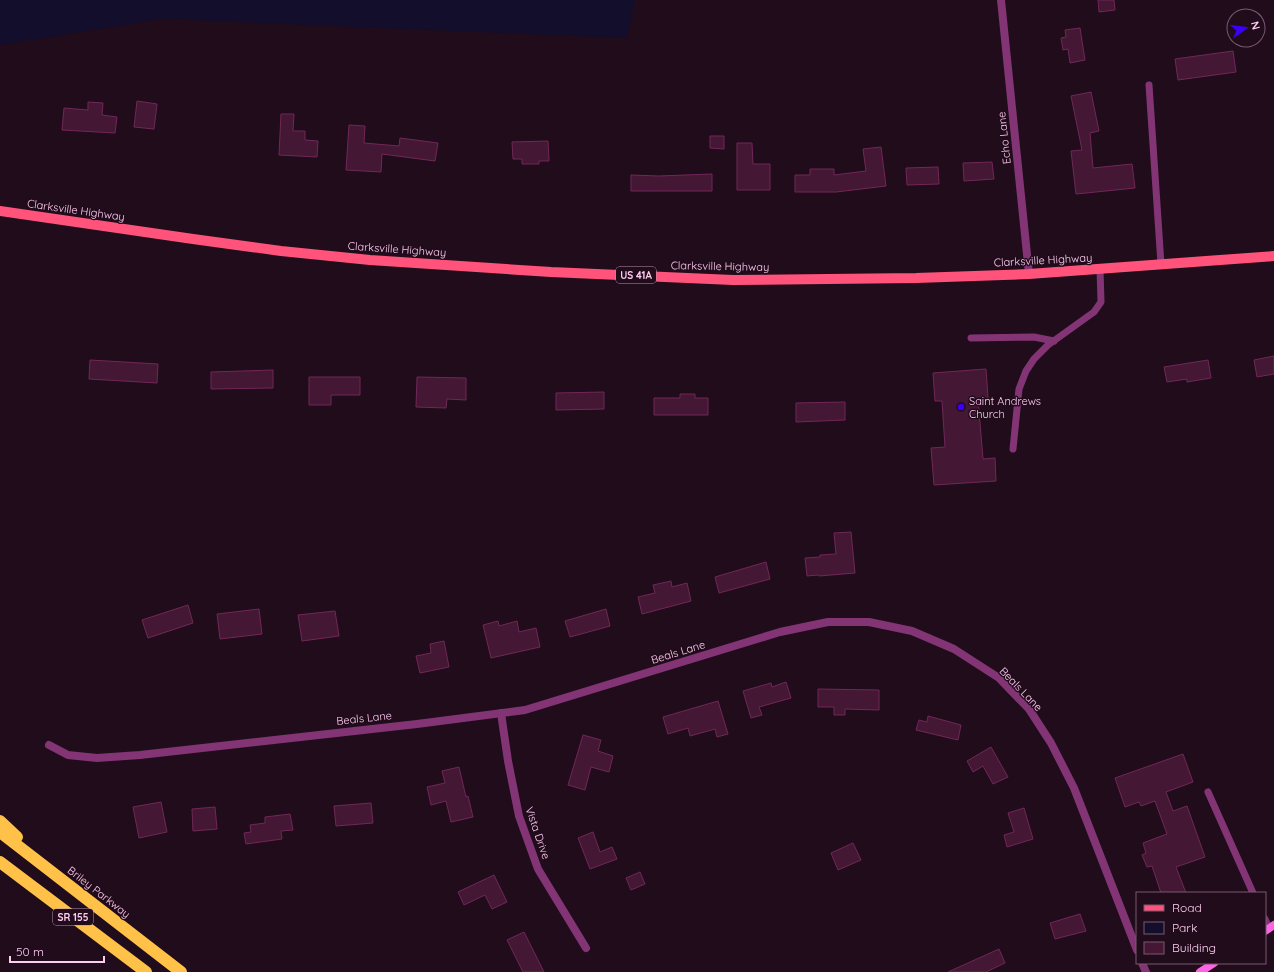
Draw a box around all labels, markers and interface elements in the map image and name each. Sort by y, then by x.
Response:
north arrow [1226,8,1266,48]
text: N [1248,20,1263,31]
street label: Echo Lane [994,111,1014,165]
street label: Clarksville Highway [26,196,126,224]
street label: Clarksville Highway [347,239,447,259]
street label: Clarksville Highway [993,250,1093,270]
street label: Clarksville Highway [671,258,769,274]
road number: US 41A [616,267,656,283]
place label: Saint Andrews Church [969,394,1041,421]
marker: Saint Andrews Church [956,402,966,412]
street label: Beals Lane [649,637,707,667]
street label: Beals Lane [997,664,1045,714]
street label: Beals Lane [335,708,393,728]
street label: Vista Drive [522,805,554,861]
street label: Briley Parkway [65,863,133,921]
legend [1136,892,1266,964]
text: Road [1172,900,1202,915]
road number: SR 155 [53,909,93,925]
text: Park [1172,920,1197,935]
scale bar [10,938,104,964]
text: Building [1172,940,1216,955]
text: 50 m [16,944,44,959]

